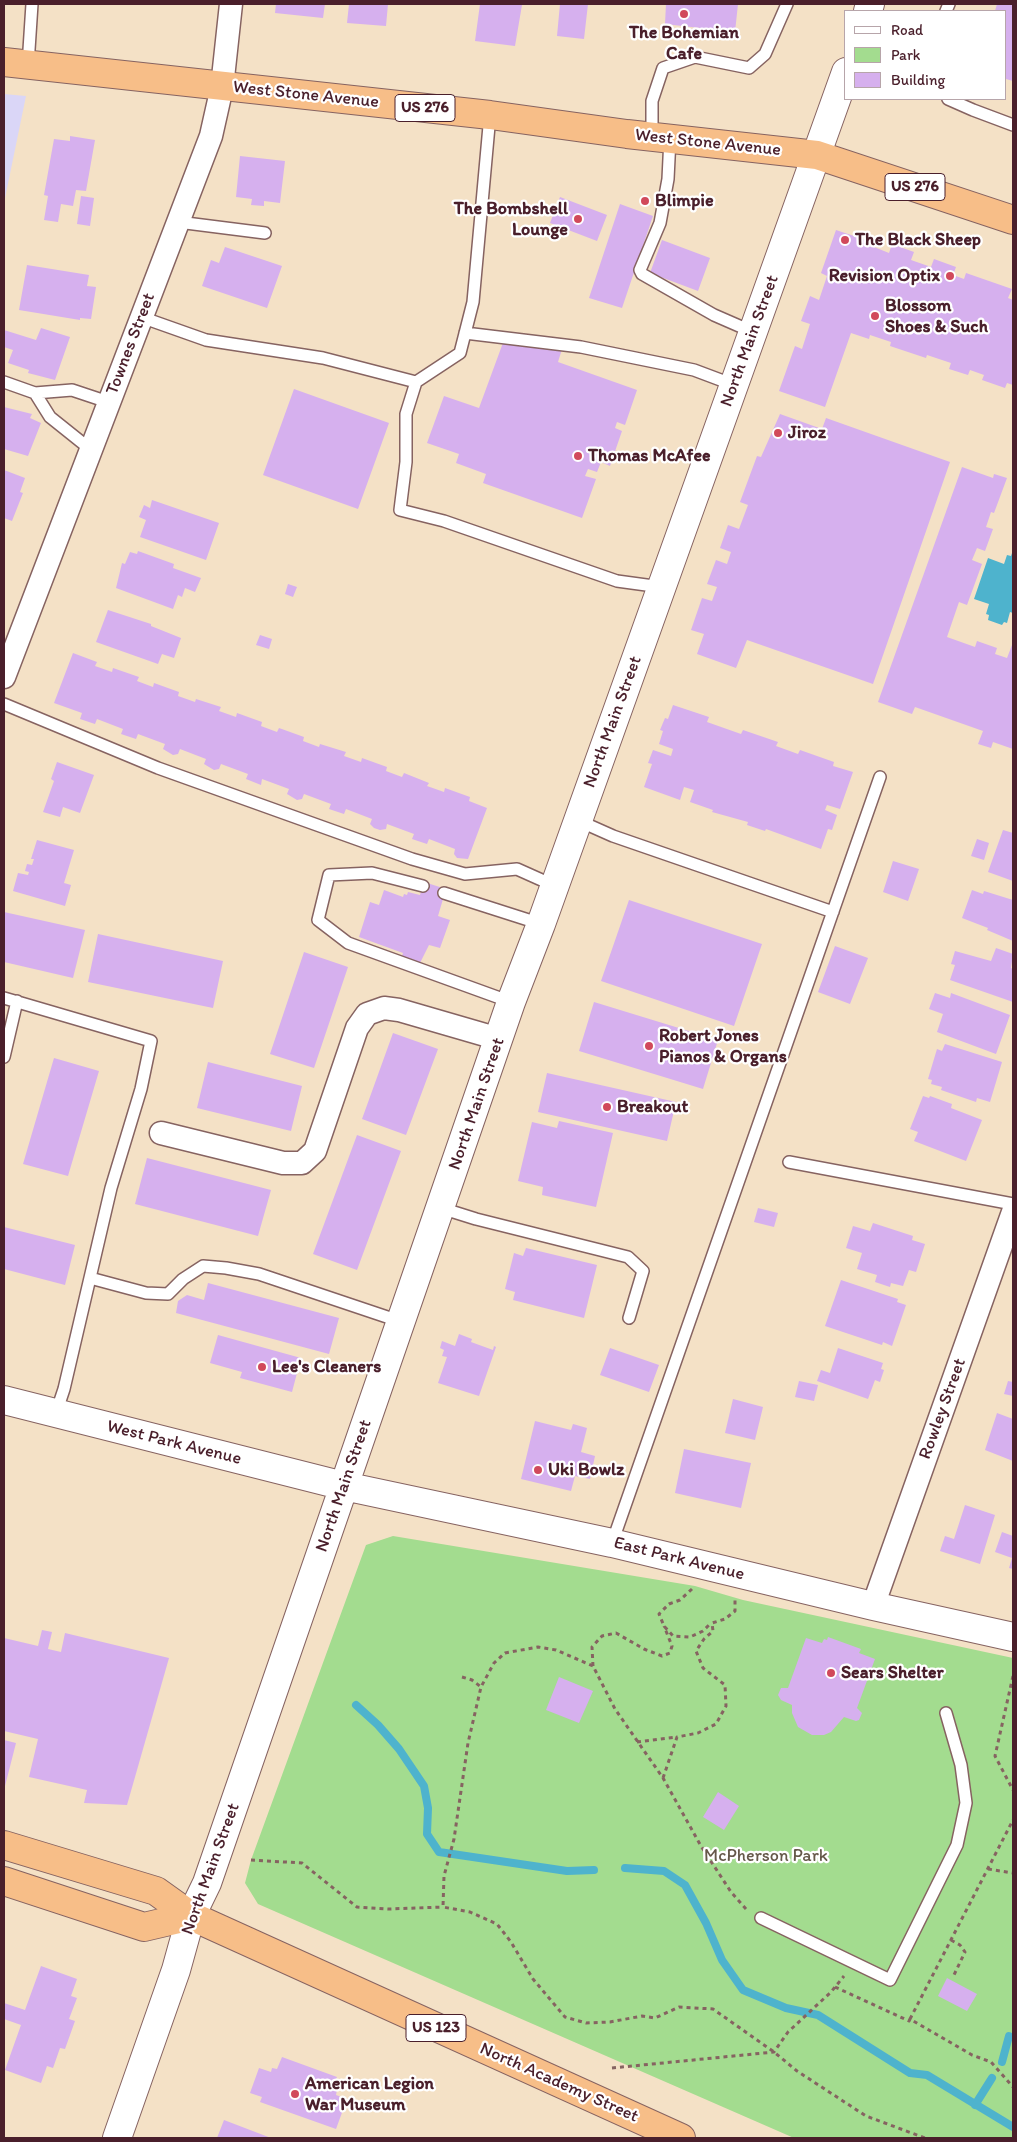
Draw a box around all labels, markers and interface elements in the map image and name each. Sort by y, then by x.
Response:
marker: The Bohemian Cafe [678,8,690,20]
legend [844,10,1007,100]
text: Road [891,21,923,39]
place label: The Bohemian Cafe [629,22,739,64]
text: Park [891,46,921,64]
text: Building [891,71,945,89]
street label: West Stone Avenue [232,77,380,113]
road number: US 276 [395,95,455,122]
street label: West Stone Avenue [634,125,782,161]
road number: US 276 [885,173,945,200]
place label: Blimpie [655,190,714,212]
marker: Blimpie [639,195,651,207]
place label: The Bombshell Lounge [454,198,568,240]
marker: The Bombshell Lounge [572,213,584,225]
place label: The Black Sheep [855,229,981,251]
marker: The Black Sheep [839,234,851,246]
place label: Revision Optix [829,265,940,287]
marker: Revision Optix [944,270,956,282]
street label: North Main Street [716,272,784,410]
street label: Townes Street [102,290,160,398]
place label: Blossom Shoes & Such [885,295,988,338]
marker: Blossom Shoes & Such [869,310,881,322]
place label: Jiroz [788,422,826,444]
marker: Jiroz [772,427,784,439]
place label: Thomas McAfee [588,445,711,467]
marker: Thomas McAfee [572,450,584,462]
street label: North Main Street [579,653,647,791]
place label: Robert Jones Pianos & Organs [659,1025,787,1068]
street label: North Main Street [444,1035,510,1173]
marker: Robert Jones Pianos & Organs [643,1040,655,1052]
place label: Breakout [617,1096,688,1118]
marker: Breakout [601,1101,613,1113]
street label: Rowley Street [915,1355,971,1463]
place label: Lee's Cleaners [272,1356,381,1378]
marker: Lee's Cleaners [256,1361,268,1373]
street label: West Park Avenue [104,1416,244,1470]
street label: North Main Street [311,1417,377,1555]
place label: Uki Bowlz [548,1459,624,1481]
marker: Uki Bowlz [532,1464,544,1476]
street label: East Park Avenue [611,1532,747,1586]
place label: Sears Shelter [841,1662,944,1684]
marker: Sears Shelter [825,1667,837,1679]
street label: North Main Street [177,1800,245,1938]
park label: McPherson Park [704,1845,828,1867]
road number: US 123 [406,2015,466,2042]
street label: North Academy Street [476,2038,642,2128]
place label: American Legion War Museum [305,2073,434,2116]
marker: American Legion War Museum [289,2088,301,2100]

